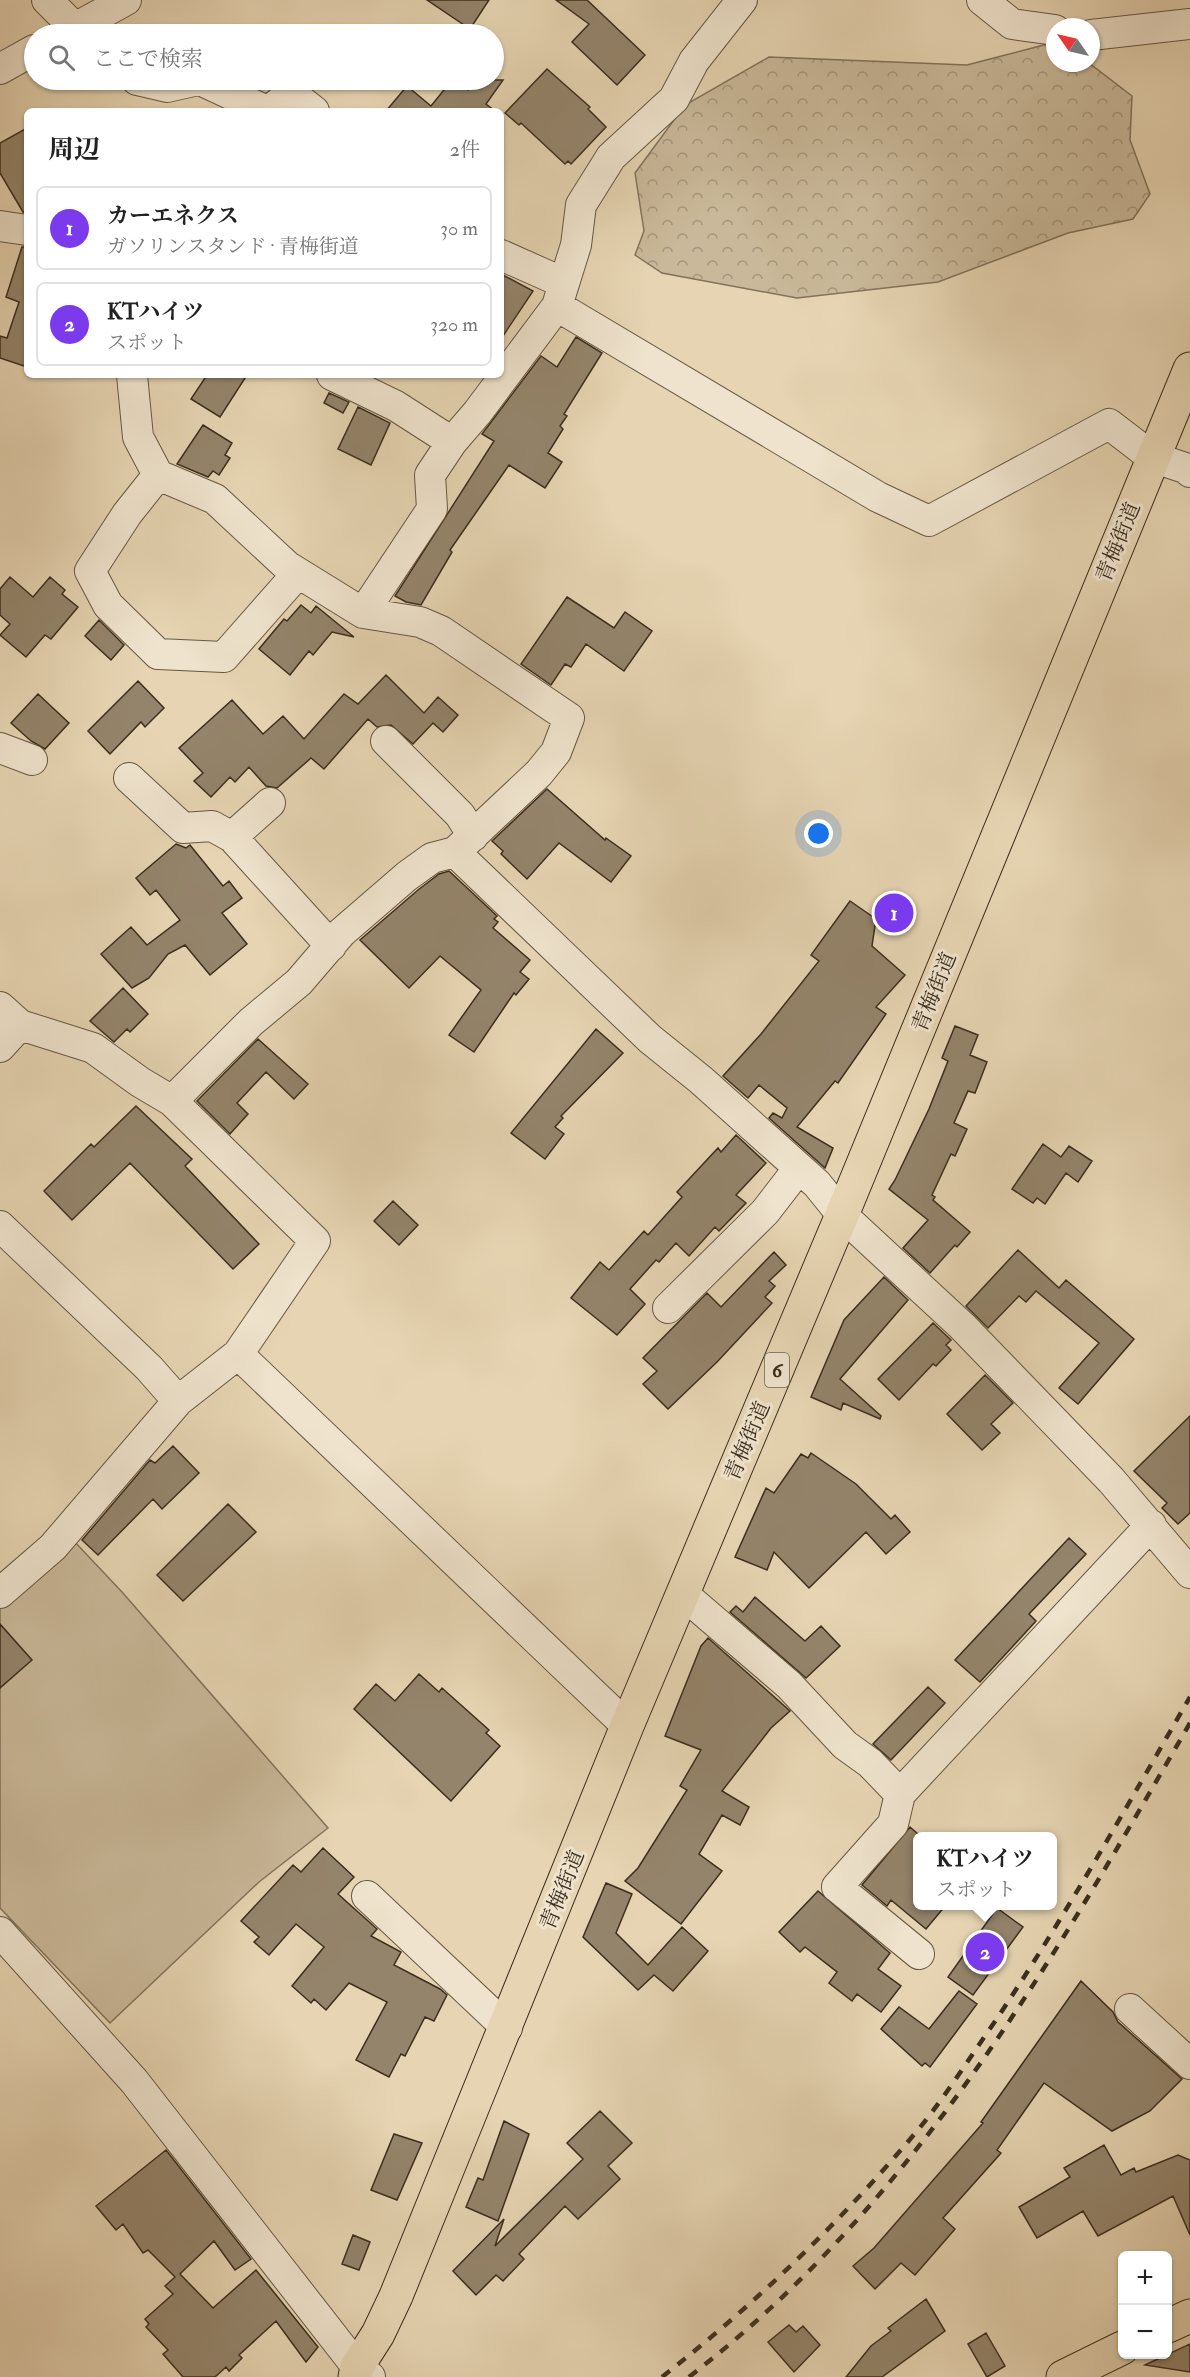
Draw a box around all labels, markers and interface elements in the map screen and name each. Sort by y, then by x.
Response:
north arrow [1046,18,1100,72]
search box [24,24,504,90]
icon: search [45,41,78,74]
text: ここで検索 [93,45,203,73]
text: 周辺 [48,134,100,166]
text: 2件 [450,137,480,162]
text: カーエネクス [107,202,239,230]
text: 1 [66,216,73,241]
text: 30 m [440,216,478,241]
text: ガソリンスタンド · 青梅街道 [107,234,359,259]
text: KTハイツ [107,298,204,326]
text: 2 [64,312,75,337]
text: 320 m [430,312,478,337]
text: スポット [107,330,187,355]
street label: 青梅街道 [1090,498,1147,586]
your location [804,819,833,848]
pin: 1 [874,890,914,936]
street label: 青梅街道 [906,948,963,1036]
road number: 6 [765,1353,789,1387]
street label: 青梅街道 [719,1397,776,1485]
popup [913,1832,1057,1910]
text: KTハイツ [936,1845,1034,1873]
street label: 青梅街道 [534,1846,591,1934]
text: スポット [936,1877,1016,1902]
pin: 2 [966,1930,1004,1974]
map controls [1118,2251,1172,2359]
button: + [1118,2251,1172,2305]
button: − [1118,2305,1172,2359]

